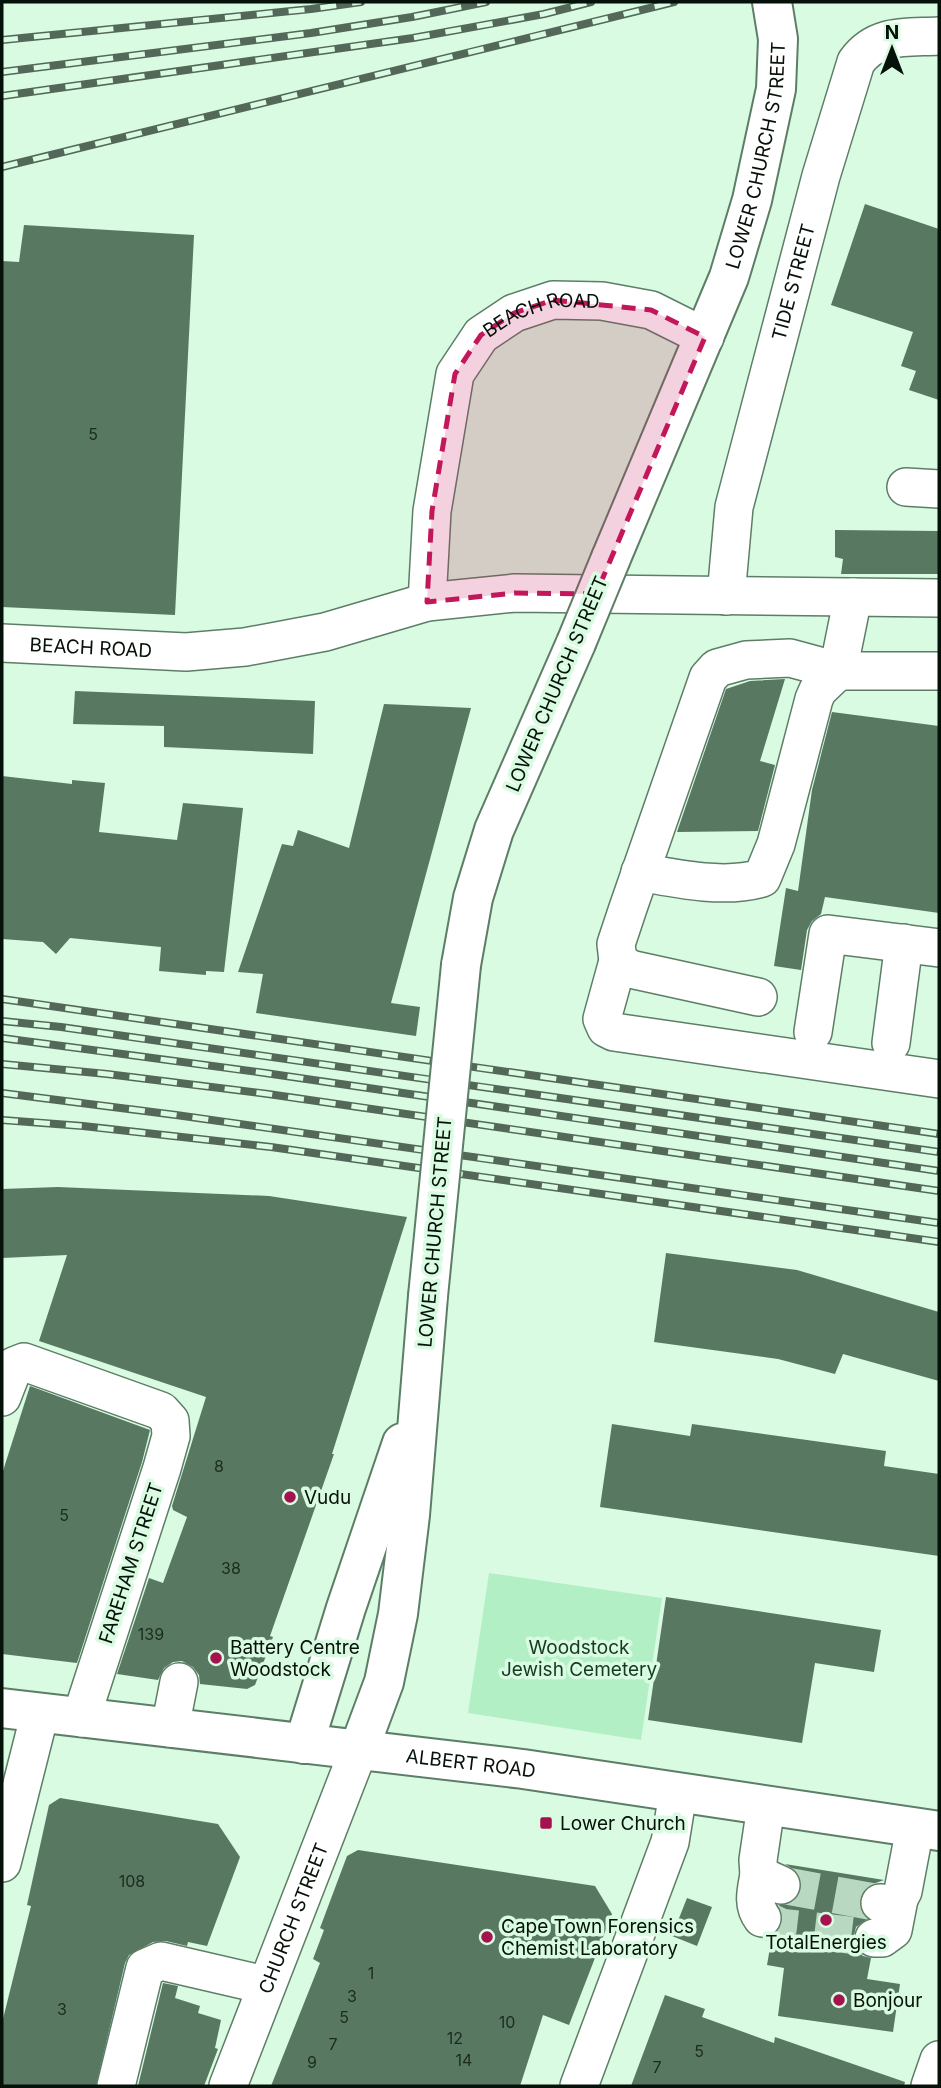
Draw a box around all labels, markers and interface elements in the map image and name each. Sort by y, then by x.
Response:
north arrow [857,14,927,84]
text: N [885,21,899,44]
street label: LOWER CHURCH STREET [721,41,789,271]
street label: TIDE STREET [767,221,819,343]
street label: BEACH ROAD [479,287,600,342]
house number: 5 [88,424,98,444]
street label: LOWER CHURCH STREET [501,573,613,795]
street label: BEACH ROAD [29,633,153,662]
street label: LOWER CHURCH STREET [413,1115,457,1349]
house number: 8 [214,1456,224,1476]
street label: FAREHAM STREET [94,1480,168,1646]
place label: Vudu [304,1486,351,1509]
marker: Vudu [282,1489,298,1505]
house number: 5 [59,1505,69,1525]
house number: 38 [221,1558,241,1578]
house number: 139 [138,1624,164,1644]
place label: Battery Centre Woodstock [230,1636,360,1681]
park label: Woodstock Jewish Cemetery [501,1636,657,1681]
marker: Battery Centre Woodstock [208,1650,224,1666]
street label: ALBERT ROAD [405,1744,537,1782]
place label: Lower Church [560,1812,686,1835]
marker: Lower Church [538,1815,554,1831]
street label: CHURCH STREET [254,1840,333,1997]
house number: 108 [119,1871,145,1891]
marker: TotalEnergies [818,1912,834,1928]
place label: Cape Town Forensics Chemist Laboratory [501,1915,694,1960]
marker: Cape Town Forensics Chemist Laboratory [479,1929,495,1945]
place label: TotalEnergies [765,1931,887,1954]
house number: 1 [368,1963,374,1983]
house number: 3 [347,1986,357,2006]
place label: Bonjour [853,1989,922,2012]
marker: Bonjour [831,1992,847,2008]
house number: 3 [57,1999,67,2019]
house number: 5 [339,2007,349,2027]
house number: 10 [499,2012,515,2032]
house number: 12 [447,2028,463,2048]
house number: 7 [328,2034,338,2054]
house number: 5 [694,2041,704,2061]
house number: 14 [456,2050,472,2070]
house number: 9 [307,2052,317,2072]
house number: 7 [652,2057,662,2077]

